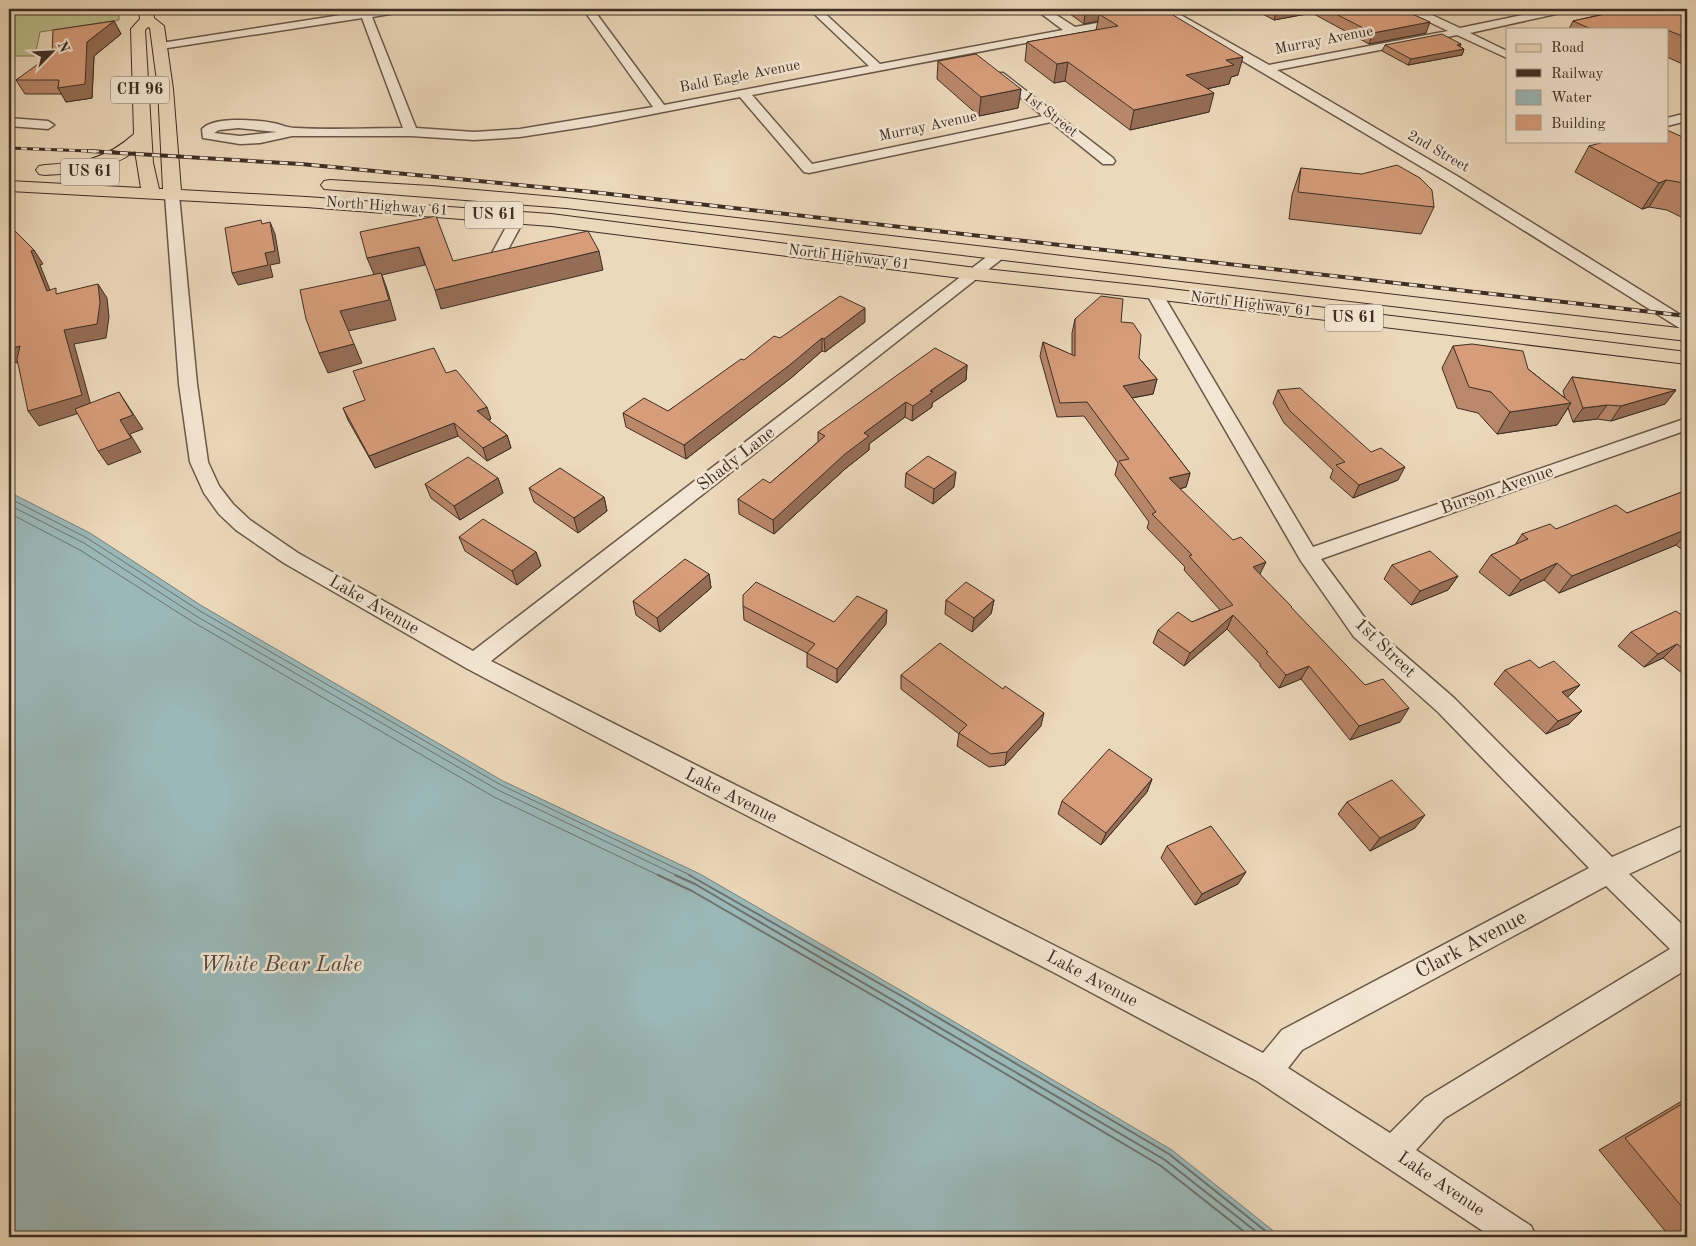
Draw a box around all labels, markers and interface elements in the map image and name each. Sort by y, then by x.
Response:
street label: Murray Avenue [1274,24,1375,58]
north arrow [28,28,78,78]
legend [1506,28,1668,142]
text: N [54,39,72,55]
text: Road [1551,41,1585,56]
street label: Bald Eagle Avenue [678,58,802,96]
text: Railway [1551,67,1604,82]
road number: CH 96 [111,76,169,104]
street label: 1st Street [1020,89,1080,141]
text: Water [1551,91,1592,106]
street label: Murray Avenue [878,109,978,145]
text: Building [1551,117,1606,132]
street label: 2nd Street [1405,128,1471,176]
road number: US 61 [61,158,119,186]
street label: North Highway 61 [325,195,449,219]
road number: US 61 [465,202,523,228]
street label: North Highway 61 [787,243,911,273]
street label: North Highway 61 [1189,290,1313,320]
road number: US 61 [1325,304,1383,332]
street label: Shady Lane [694,423,778,495]
street label: Burson Avenue [1438,462,1556,518]
street label: Lake Avenue [326,572,422,638]
street label: 1st Street [1351,615,1419,681]
street label: Lake Avenue [682,765,780,827]
street label: Clark Avenue [1412,907,1530,983]
street label: Lake Avenue [1043,947,1141,1011]
water label: White Bear Lake [200,954,362,976]
street label: Lake Avenue [1394,1148,1488,1220]

